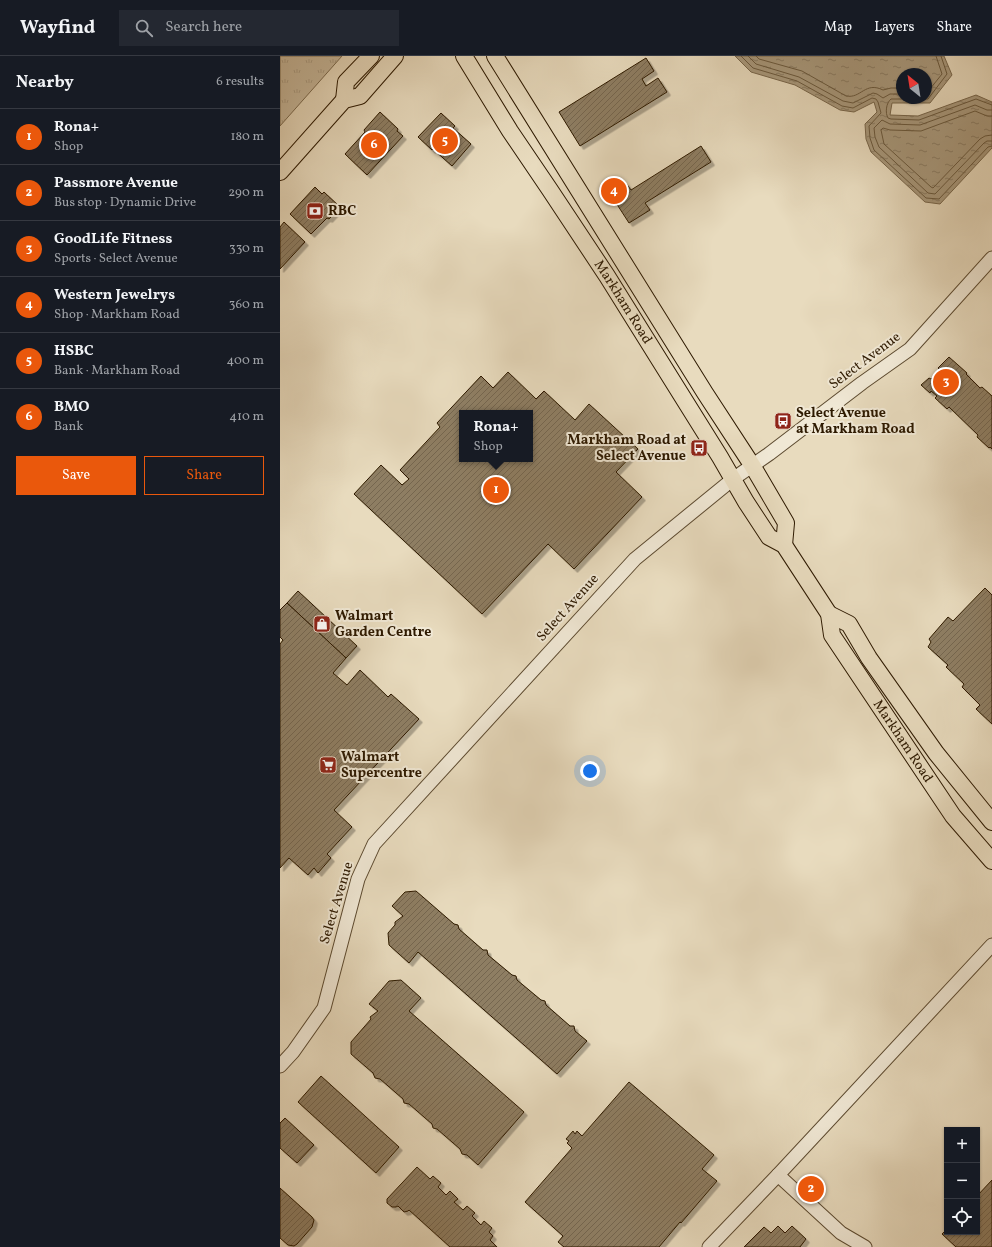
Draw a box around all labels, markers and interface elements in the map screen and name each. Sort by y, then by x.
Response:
search box [119,10,399,46]
text: Wayfind [20,15,95,41]
icon: search [133,17,155,39]
text: Search here [165,17,242,38]
text: Map [824,18,852,37]
text: Layers [874,18,914,37]
text: Share [936,18,972,37]
north arrow [896,68,932,104]
text: Nearby [16,71,74,94]
text: 6 results [216,73,264,91]
text: Rona+ [54,117,99,138]
pin: 5 [432,126,458,156]
text: 1 [26,128,32,146]
text: 180 m [230,128,264,146]
pin: 6 [361,130,387,160]
text: Shop [54,138,83,156]
text: Passmore Avenue [54,173,178,194]
pin: 4 [601,176,627,206]
text: 2 [26,184,32,202]
text: 290 m [228,184,264,202]
text: Bus stop · Dynamic Drive [54,194,196,212]
bank icon: RBC [305,201,325,221]
place label: RBC [328,202,356,221]
text: GoodLife Fitness [54,229,172,250]
text: 3 [26,240,32,258]
text: 330 m [229,240,264,258]
text: Sports · Select Avenue [54,250,178,268]
street label: Markham Road [590,256,657,348]
text: Western Jewelrys [54,285,175,306]
text: 4 [25,296,33,314]
text: 360 m [229,296,264,314]
text: Shop · Markham Road [54,306,180,324]
street label: Select Avenue [825,328,905,394]
text: HSBC [54,341,94,362]
text: 5 [26,352,32,370]
text: 400 m [227,352,264,370]
text: Bank · Markham Road [54,362,180,380]
pin: 3 [933,367,959,397]
text: BMO [54,397,90,418]
place label: Select Avenue at Markham Road [796,404,915,439]
text: 6 [25,408,33,426]
text: 410 m [229,408,264,426]
popup [459,410,533,462]
bus stop icon: Select Avenue at Markham Road [773,411,793,431]
text: Rona+ [473,417,519,438]
text: Bank [54,418,83,436]
place label: Markham Road at Select Avenue [567,431,686,466]
text: Shop [473,438,503,456]
bus stop icon: Markham Road at Select Avenue [689,438,709,458]
button: Save [16,456,136,495]
button: Share [144,456,264,495]
pin: 1 [483,475,509,505]
street label: Select Avenue [533,570,604,646]
place label: Walmart Garden Centre [335,607,431,642]
shop icon: Walmart Garden Centre [312,614,332,634]
street label: Markham Road [868,696,938,786]
place label: Walmart Supercentre [341,748,422,783]
supermarket icon: Walmart Supercentre [318,755,338,775]
your location [580,761,600,781]
street label: Select Avenue [315,859,359,946]
map controls [944,1127,980,1235]
button: + [944,1127,980,1163]
button: − [944,1163,980,1199]
pin: 2 [798,1174,824,1204]
button: locate [944,1199,980,1235]

